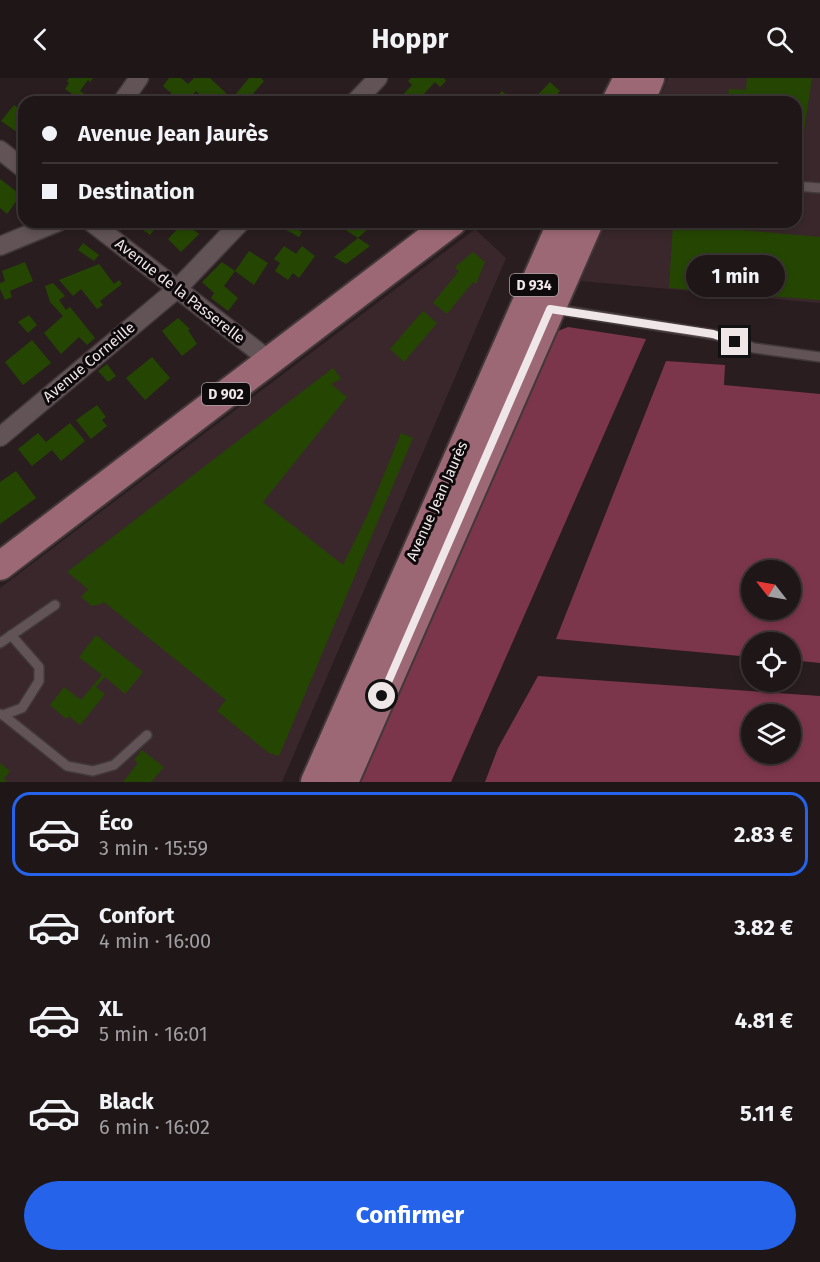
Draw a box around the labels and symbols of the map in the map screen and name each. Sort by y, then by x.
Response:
street label: Avenue de la Passerelle [112,235,248,347]
callout: 1 min [686,255,784,297]
road number: D 934 [510,274,558,296]
street label: Avenue Corneille [39,318,139,406]
route end [721,328,748,355]
road number: D 902 [202,383,250,405]
street label: Avenue Jean Jaurès [402,438,472,564]
north arrow [741,560,801,620]
route start [368,682,395,709]

